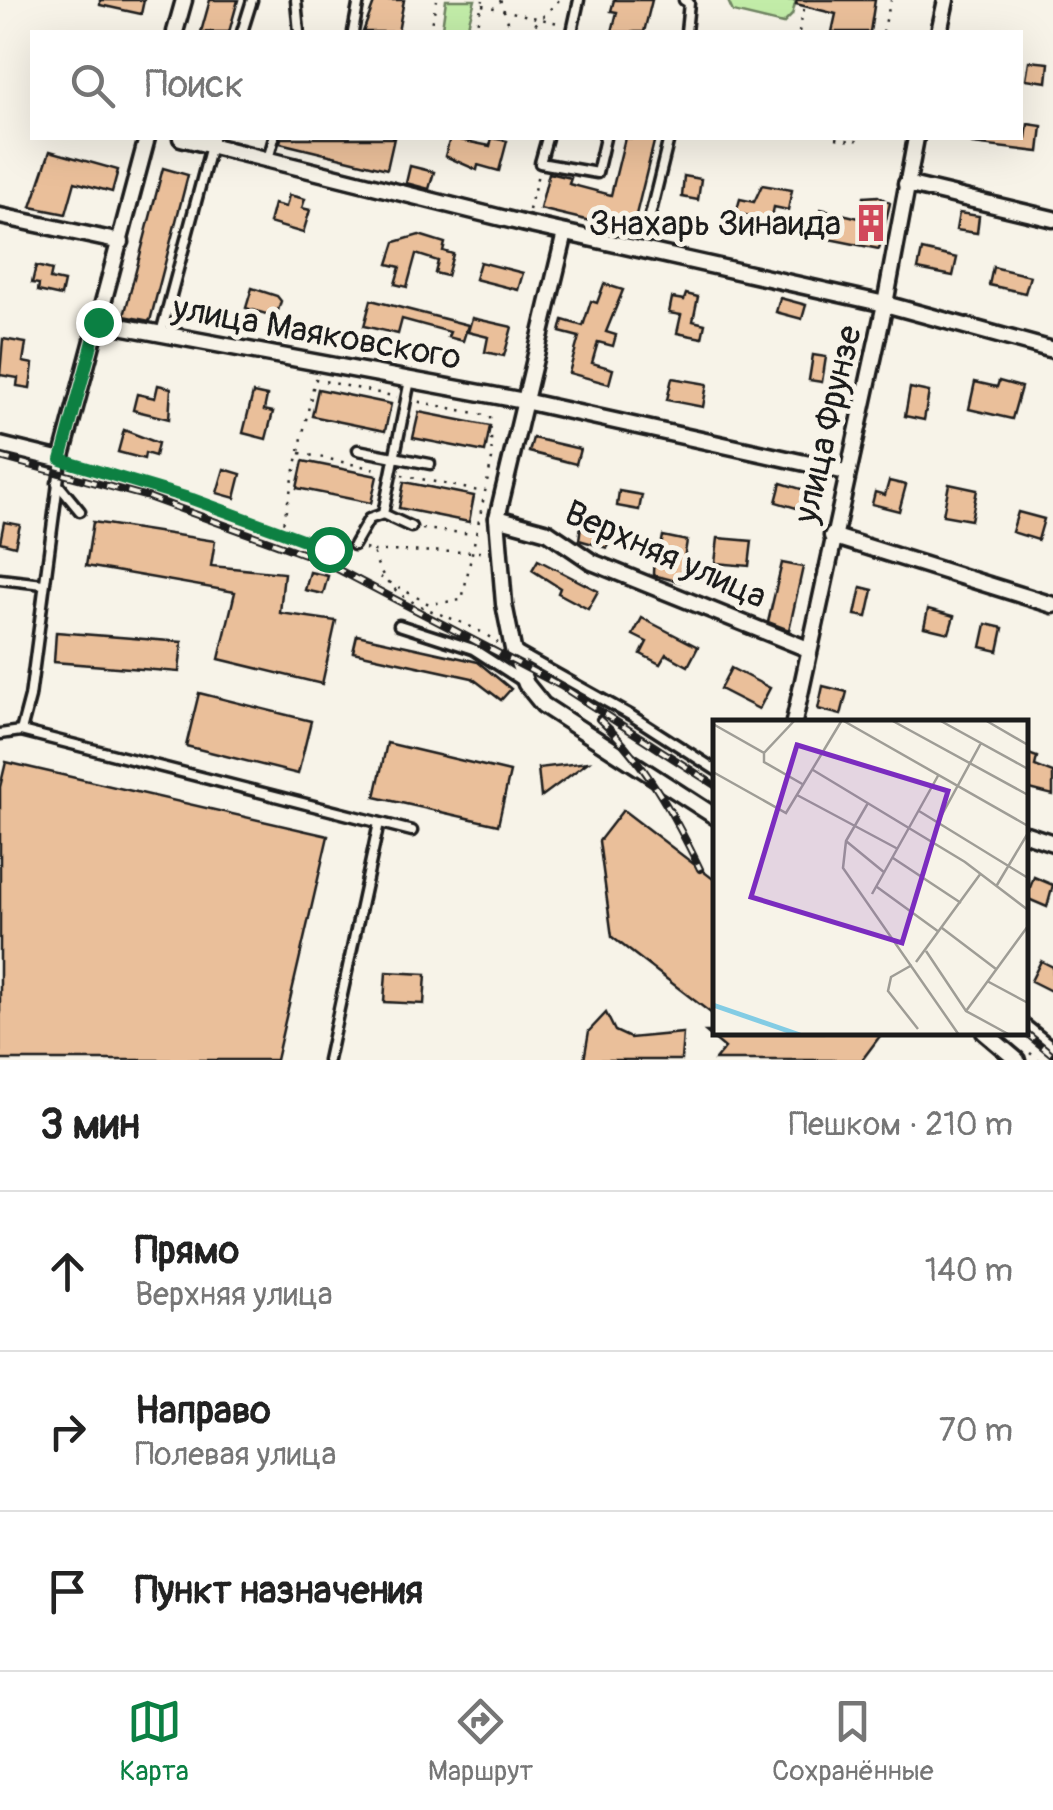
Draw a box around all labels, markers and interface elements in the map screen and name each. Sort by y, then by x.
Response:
search box [30,30,1023,140]
icon: search [65,58,120,113]
text: Поиск [145,61,244,109]
place label: Знахарь Зинаида [589,202,841,246]
building icon: Знахарь Зинаида [850,202,892,244]
street label: улица Маяковского [168,286,464,380]
route end [76,300,122,346]
street label: улица Фрунзе [784,321,872,528]
street label: Верхняя улица [558,491,773,619]
route start [307,527,353,573]
inset map [713,720,1028,1035]
text: 3 мин [40,1099,140,1151]
text: Пешком · 210 m [789,1105,1013,1145]
text: Прямо [135,1227,239,1275]
icon: ahead [40,1244,95,1299]
text: 140 m [925,1251,1013,1291]
text: Верхняя улица [135,1275,333,1315]
text: Направо [135,1387,271,1435]
icon: right [40,1404,95,1459]
text: 70 m [939,1411,1013,1451]
text: Полевая улица [135,1435,336,1475]
icon: arrive [40,1564,95,1619]
text: Пункт назначения [135,1567,423,1615]
tab: Карта [119,1694,189,1789]
tab: Маршрут [428,1694,533,1789]
tab: Сохранённые [772,1694,934,1789]

